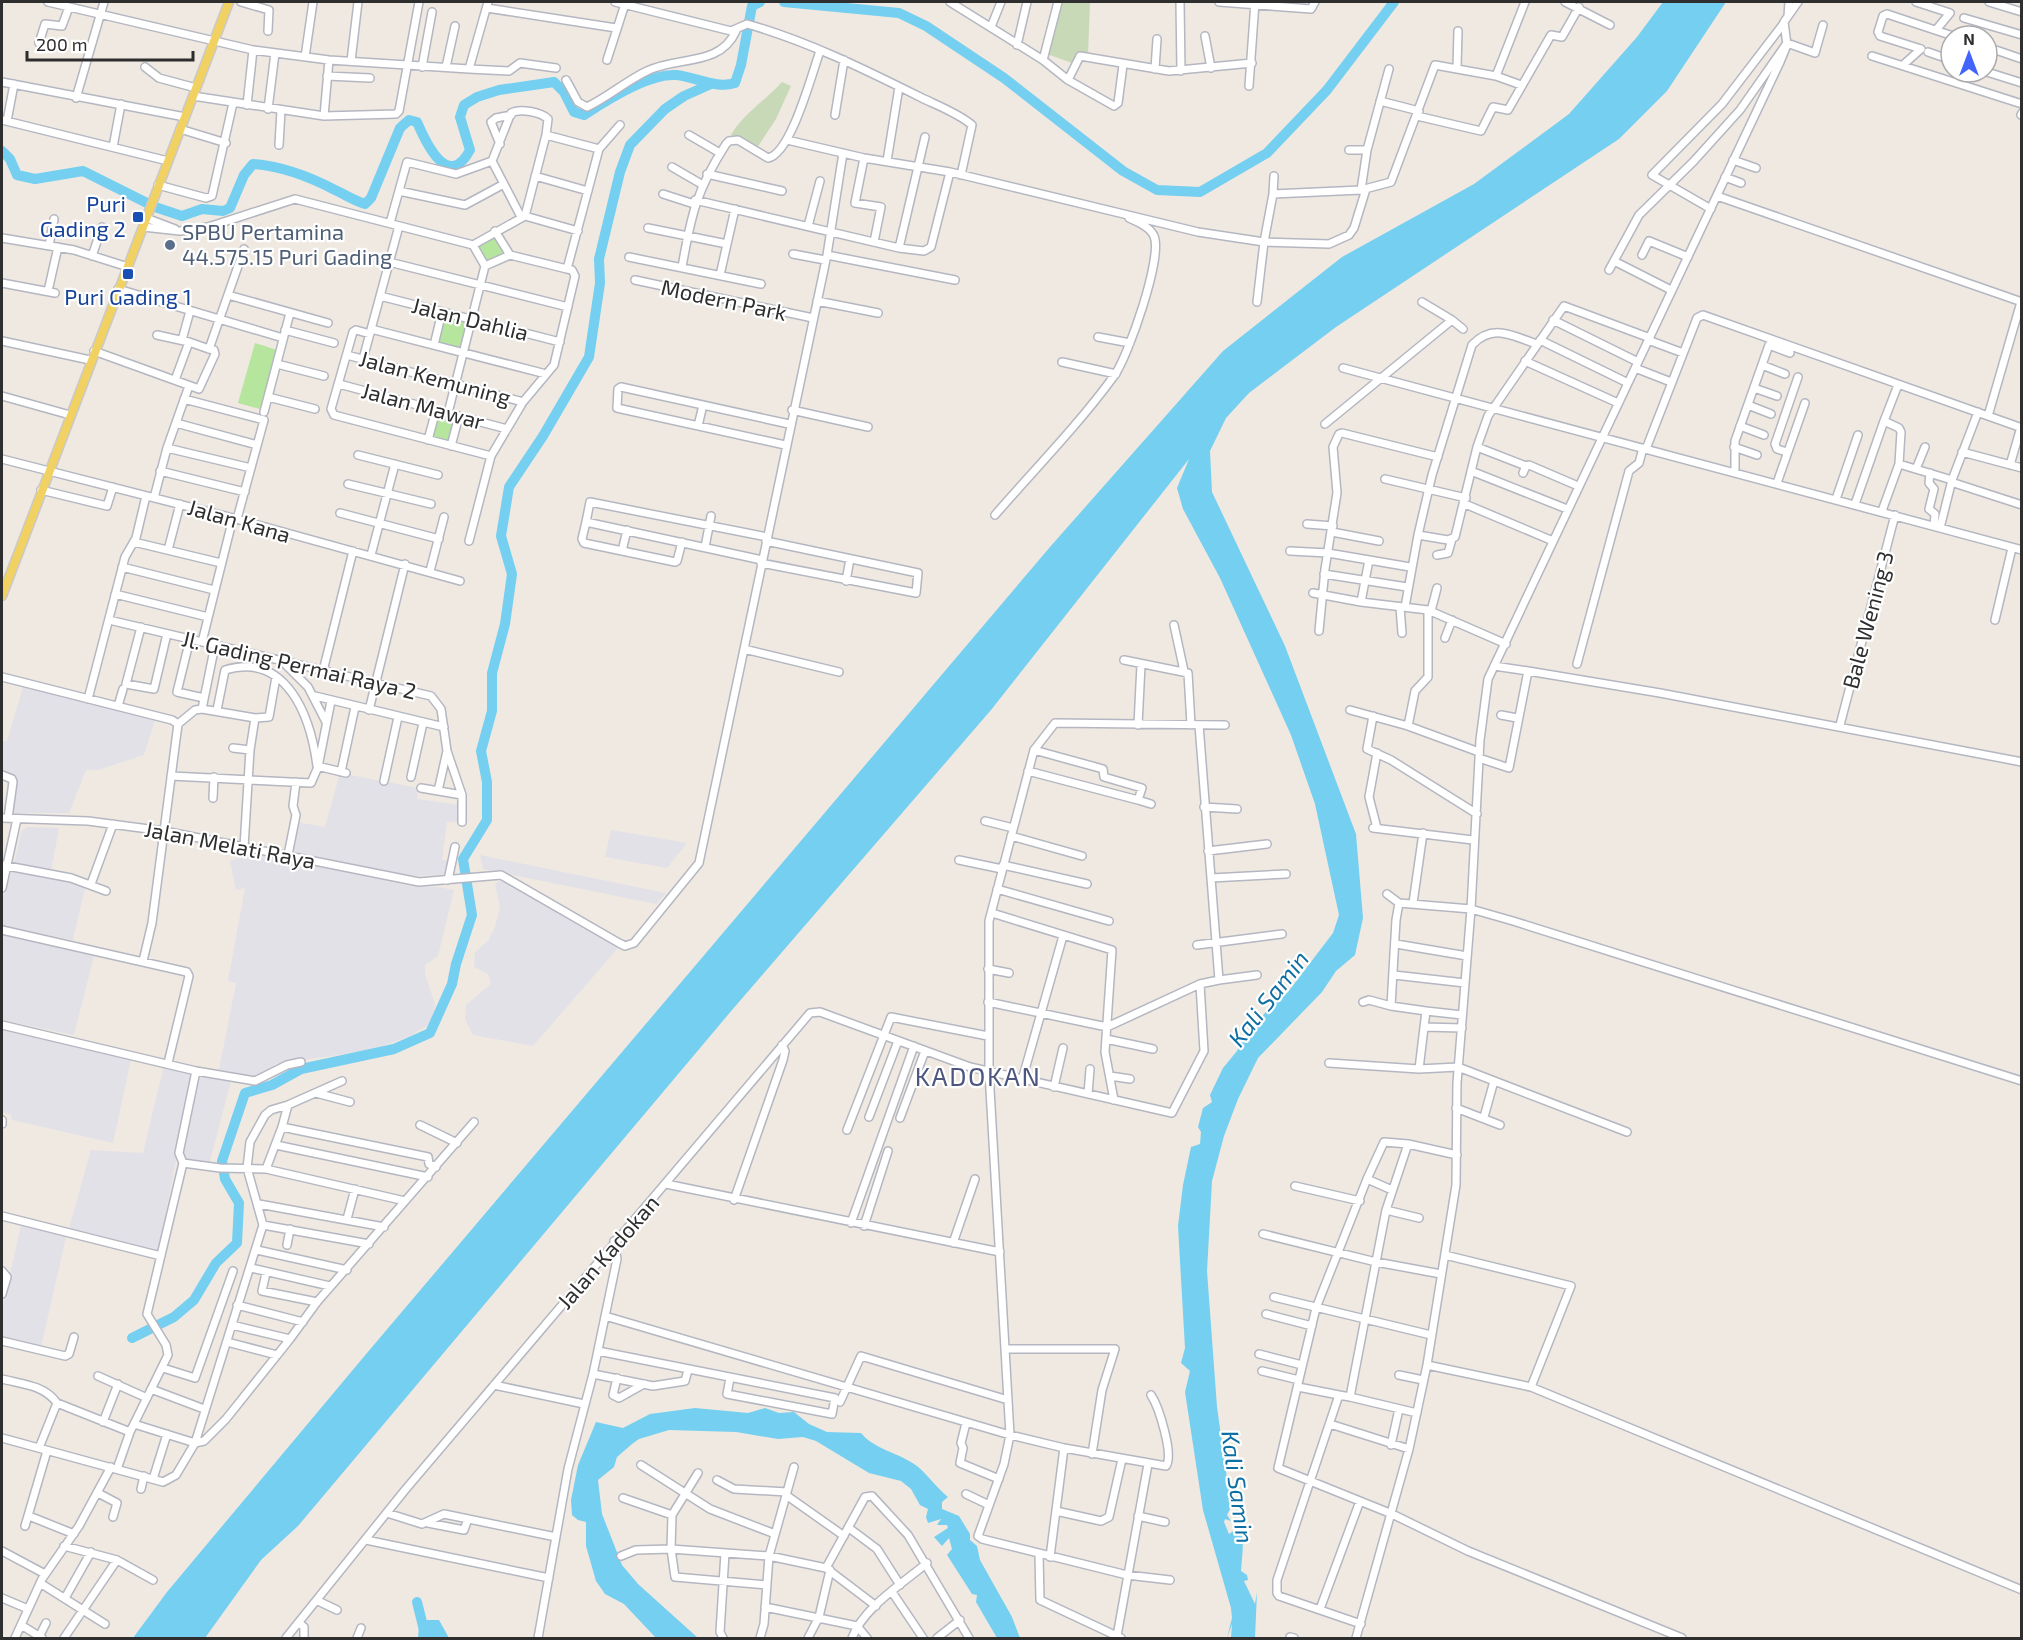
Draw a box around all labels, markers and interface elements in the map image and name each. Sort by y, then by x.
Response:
scale bar [27,24,194,62]
north arrow [1939,24,1999,84]
text: N [1963,29,1975,48]
text: 200 m [36,33,88,55]
place label: Puri Gading 2 [40,190,126,241]
marker: Puri Gading 2 [131,210,145,224]
place label: SPBU Pertamina 44.575.15 Puri Gading [182,218,392,269]
marker: SPBU Pertamina 44.575.15 Puri Gading [163,238,177,252]
marker: Puri Gading 1 [121,267,135,281]
street label: Modern Park [659,273,789,325]
place label: Puri Gading 1 [64,283,192,309]
street label: Jalan Dahlia [409,291,531,345]
street label: Jalan Kemuning [357,344,514,410]
street label: Jalan Mawar [359,376,488,434]
street label: Jalan Kana [185,493,294,547]
street label: Bale Wening 3 [1836,548,1898,691]
street label: Jl. Gading Permai Raya 2 [180,624,419,704]
street label: Jalan Melati Raya [143,815,318,873]
water label: Kali Samin [1221,944,1314,1052]
district label: KADOKAN [915,1060,1041,1091]
street label: Jalan Kadokan [551,1189,664,1313]
water label: Kali Samin [1216,1428,1261,1545]

